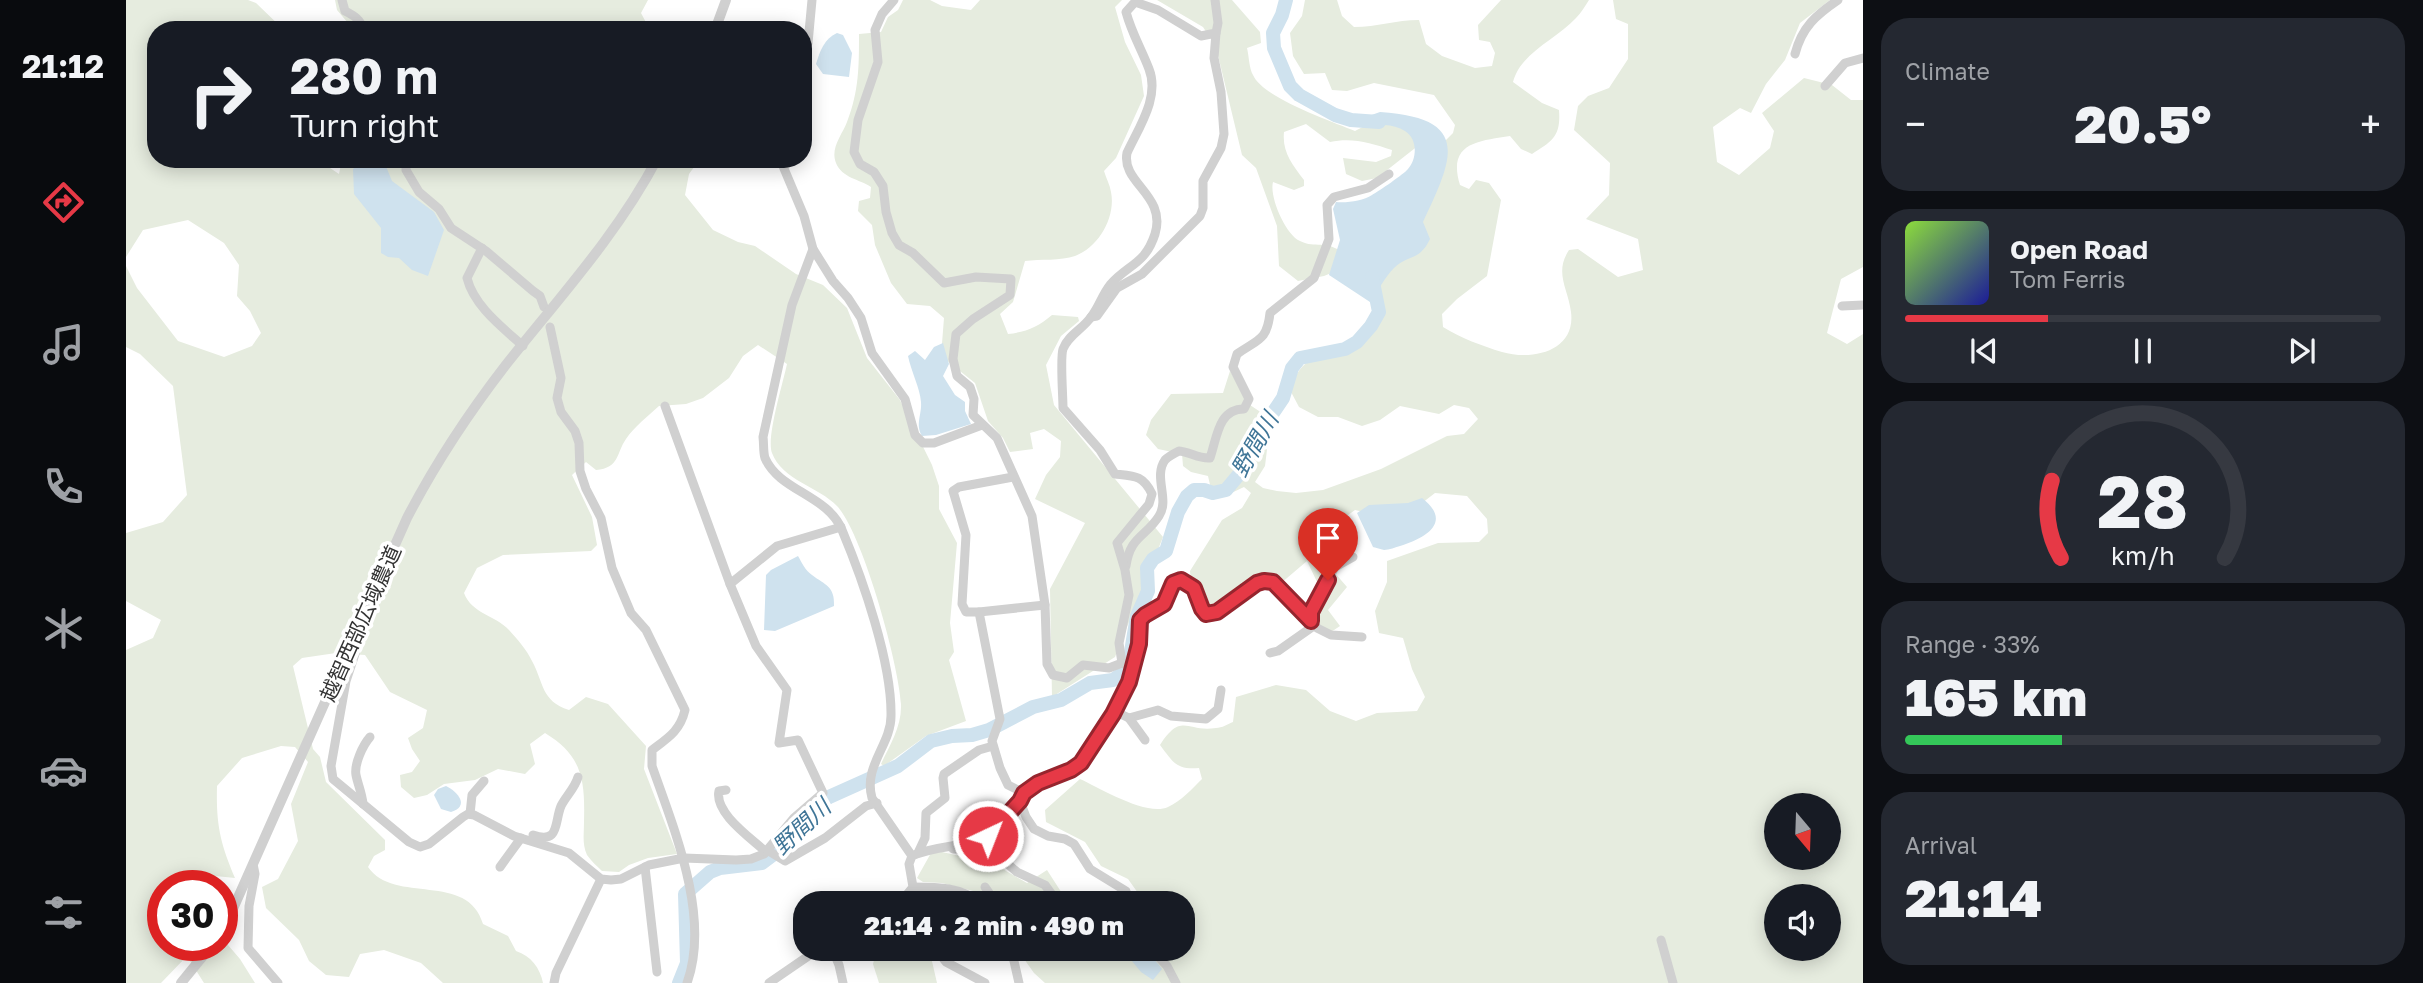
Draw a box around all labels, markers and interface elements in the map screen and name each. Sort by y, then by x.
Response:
text: 280 m [290,46,438,105]
text: 21:12 [22,47,104,85]
icon: right [175,49,266,140]
text: Climate [1905,57,1990,85]
text: 20.5° [2075,92,2211,154]
text: − [1905,101,1926,146]
text: + [2360,101,2381,146]
text: Turn right [290,106,439,144]
icon: directions [39,178,88,227]
text: Open Road [2010,234,2148,265]
text: Tom Ferris [2010,265,2125,293]
icon: music [39,320,88,369]
icon: previous [1965,332,2003,370]
icon: pause [2124,332,2162,370]
icon: next [2283,332,2321,370]
water label: 野間川 [1225,405,1285,481]
text: 28 [2098,457,2189,544]
icon: phone [39,462,88,511]
pin [1298,508,1358,580]
icon: arrive [1309,519,1347,557]
text: km/h [2111,539,2175,570]
street label: 越智西部広域農道 [314,541,406,705]
icon: climate [39,604,88,653]
text: Range · 33% [1905,630,2040,658]
text: 165 km [1905,665,2087,727]
icon: car [39,746,88,795]
water label: 野間川 [766,790,838,860]
north arrow [1764,793,1841,870]
map controls [1764,793,1841,961]
position arrow [951,799,1025,873]
text: Arrival [1905,831,1977,859]
text: 21:14 [1905,866,2042,928]
speed limit sign: 30 [147,870,238,961]
button: sound [1764,884,1841,961]
icon: filters [39,888,88,937]
text: 21:14 · 2 min · 490 m [864,910,1124,941]

